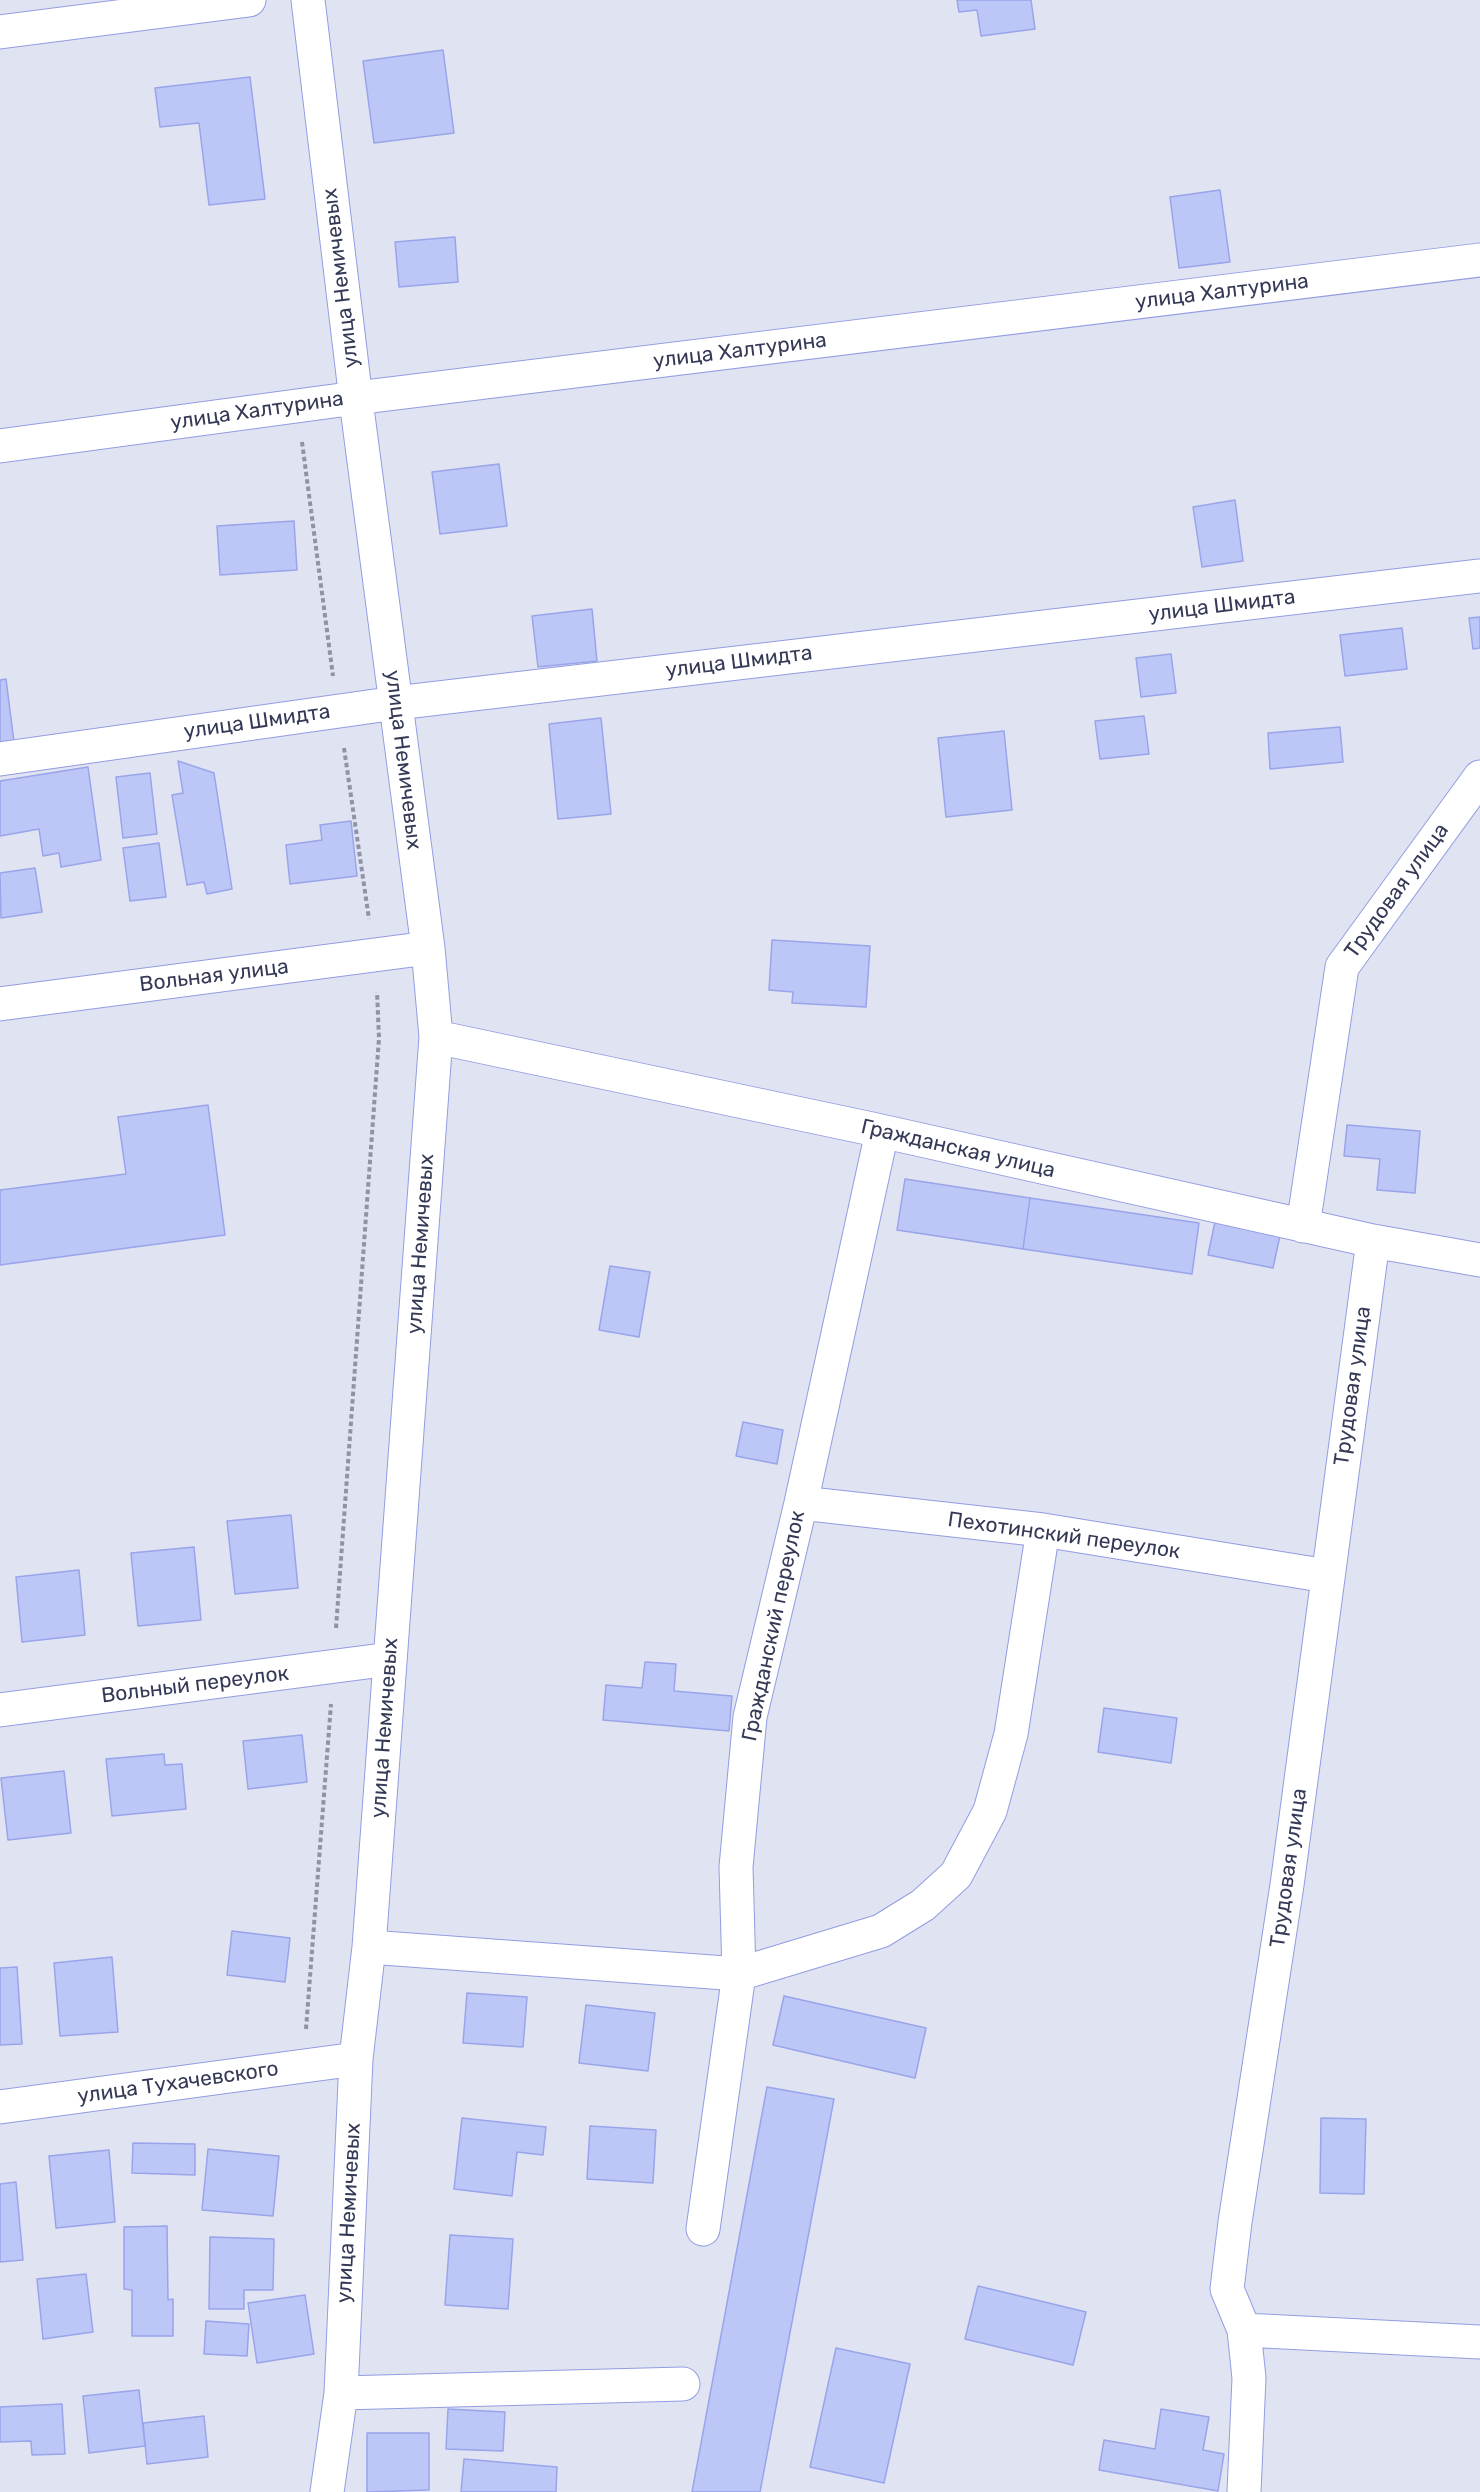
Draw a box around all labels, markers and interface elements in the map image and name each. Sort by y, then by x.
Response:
street label: улица Немичевых [317,187,365,369]
street label: улица Халтурина [1134,269,1310,315]
street label: улица Халтурина [652,328,828,374]
street label: улица Халтурина [169,386,345,436]
street label: улица Шмидта [1147,584,1297,628]
street label: улица Шмидта [664,640,814,684]
street label: улица Немичевых [379,669,427,851]
street label: улица Шмидта [182,699,332,745]
street label: Трудовая улица [1340,819,1454,963]
street label: Вольная улица [138,954,290,998]
street label: Гражданская улица [858,1114,1058,1184]
street label: улица Немичевых [402,1153,440,1335]
street label: Трудовая улица [1329,1305,1377,1467]
street label: Пехотинский переулок [946,1507,1182,1565]
street label: Гражданский переулок [737,1508,811,1744]
street label: улица Немичевых [366,1637,404,1819]
street label: Вольный переулок [100,1661,290,1709]
street label: Трудовая улица [1265,1787,1313,1949]
street label: улица Тухачевского [76,2056,280,2110]
street label: улица Немичевых [332,2122,366,2304]

